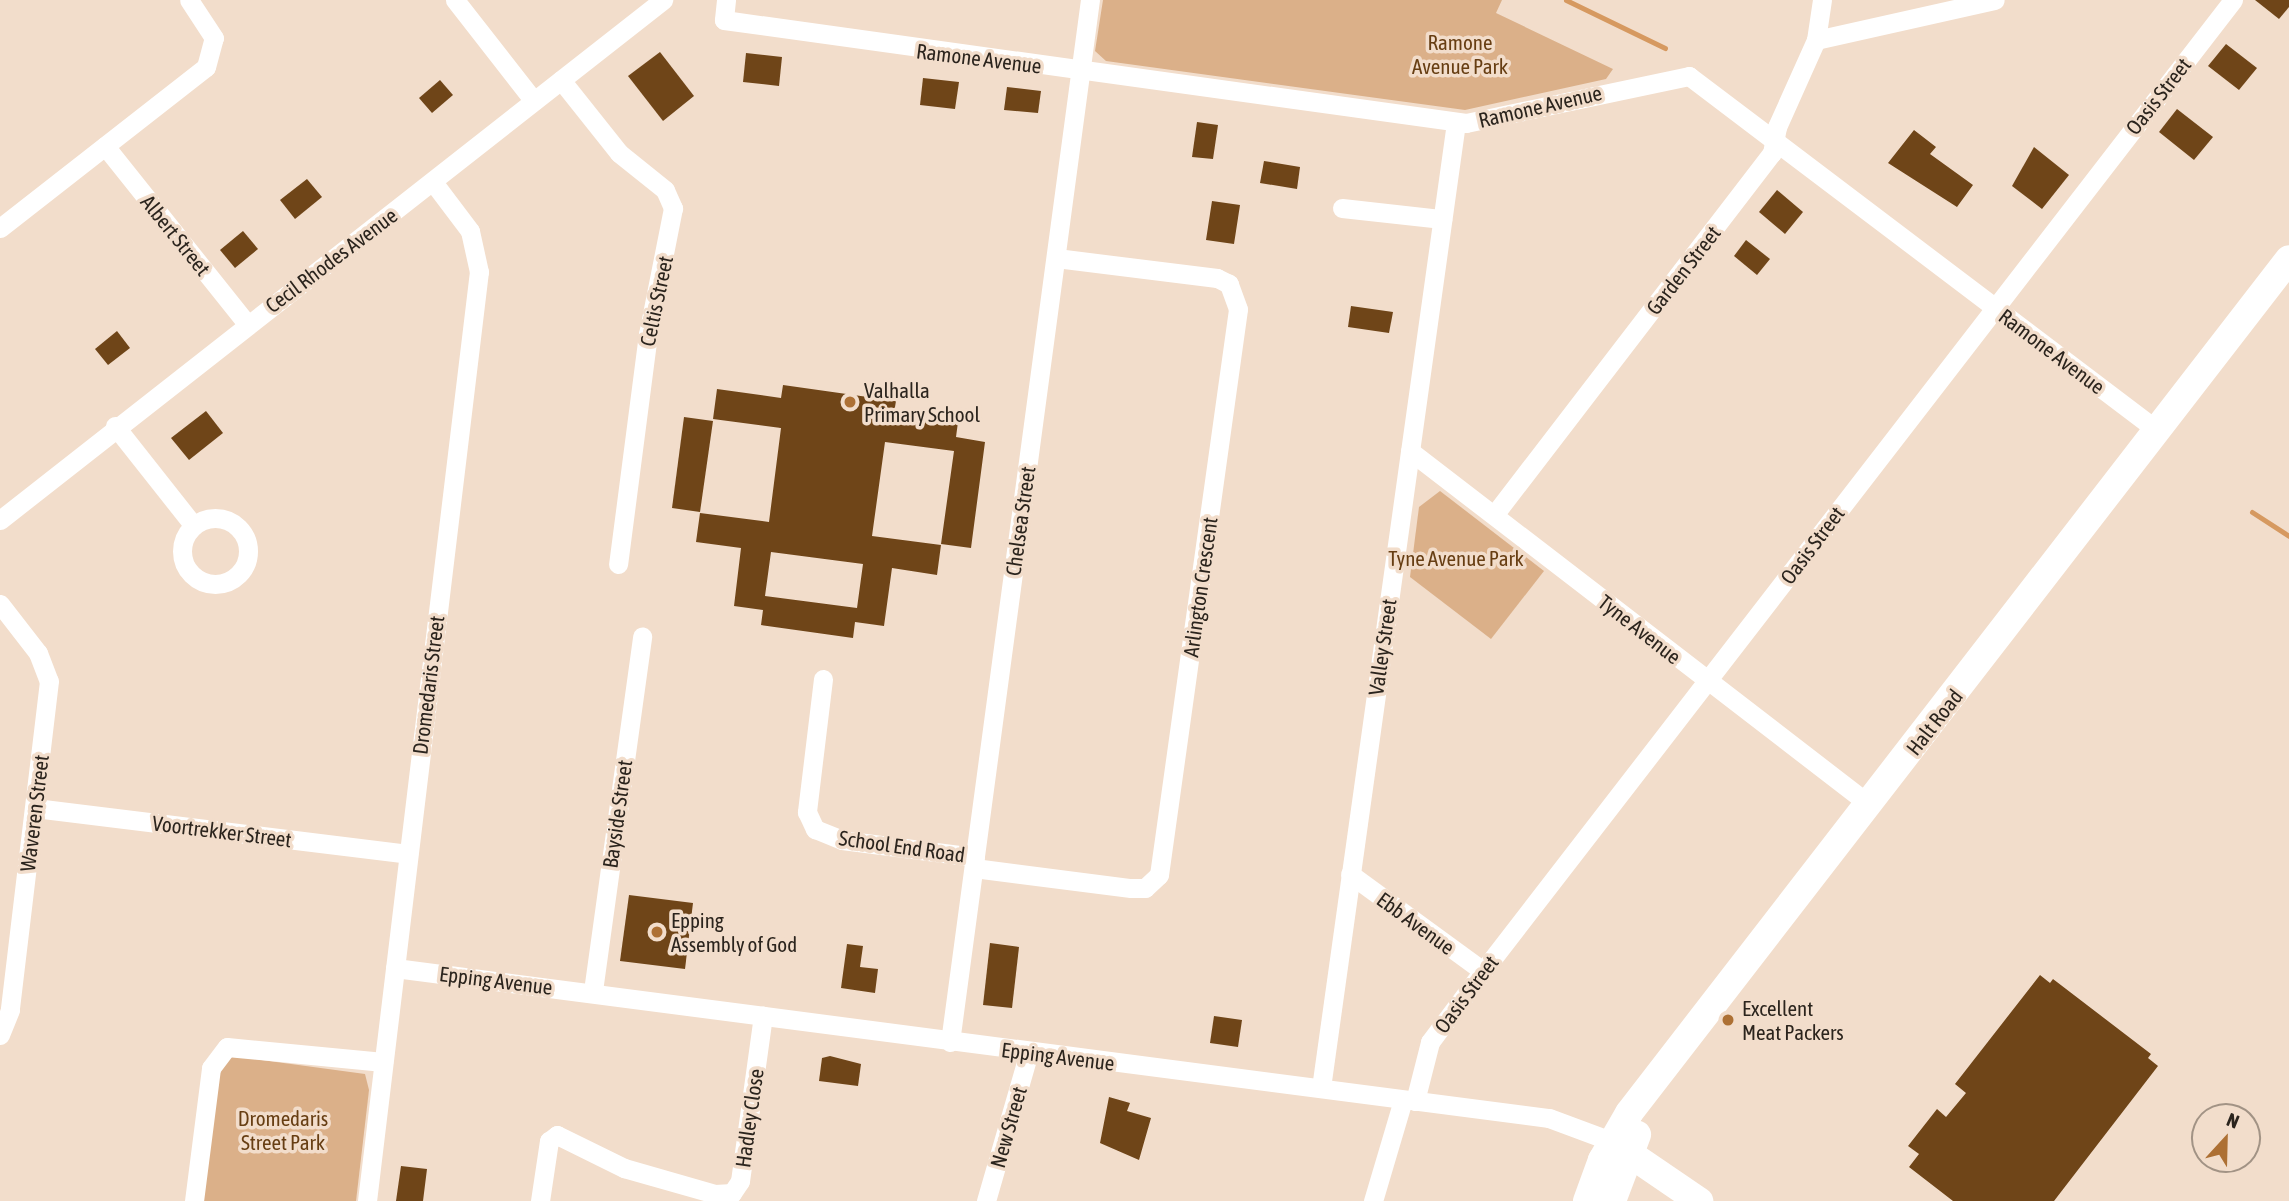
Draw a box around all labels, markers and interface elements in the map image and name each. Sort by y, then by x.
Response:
park label: Ramone Avenue Park [1412,29,1508,79]
street label: Ramone Avenue [915,38,1043,78]
street label: Oasis Street [2120,53,2196,139]
street label: Ramone Avenue [1476,80,1604,132]
street label: Albert Street [136,190,216,280]
street label: Cecil Rhodes Avenue [260,202,402,318]
street label: Garden Street [1641,221,1725,319]
street label: Celtis Street [634,253,678,349]
street label: Ramone Avenue [1994,303,2110,399]
place label: Valhalla Primary School [864,377,980,427]
marker: Valhalla Primary School [842,394,858,410]
street label: Chelsea Street [1000,465,1040,577]
street label: Oasis Street [1775,501,1849,589]
street label: Arlington Crescent [1178,515,1222,659]
park label: Tyne Avenue Park [1388,545,1524,571]
street label: Tyne Avenue [1594,589,1686,669]
street label: Valley Street [1363,597,1401,697]
street label: Dromedaris Street [407,614,449,756]
street label: Halt Road [1901,684,1967,760]
street label: Waveren Street [14,753,54,873]
street label: Bayside Street [597,758,637,870]
street label: Voortrekker Street [151,810,293,852]
street label: School End Road [837,825,967,867]
street label: Ebb Avenue [1372,886,1460,960]
place label: Epping Assembly of God [671,907,797,957]
marker: Epping Assembly of God [649,924,665,940]
street label: Oasis Street [1429,950,1503,1038]
street label: Epping Avenue [438,961,554,999]
place label: Excellent Meat Packers [1742,995,1844,1045]
marker: Excellent Meat Packers [1720,1012,1736,1028]
street label: Epping Avenue [1000,1037,1116,1075]
street label: Hadley Close [730,1067,768,1169]
street label: New Street [984,1084,1032,1170]
north arrow [2191,1103,2261,1173]
park label: Dromedaris Street Park [238,1105,328,1155]
text: N [2224,1108,2242,1133]

